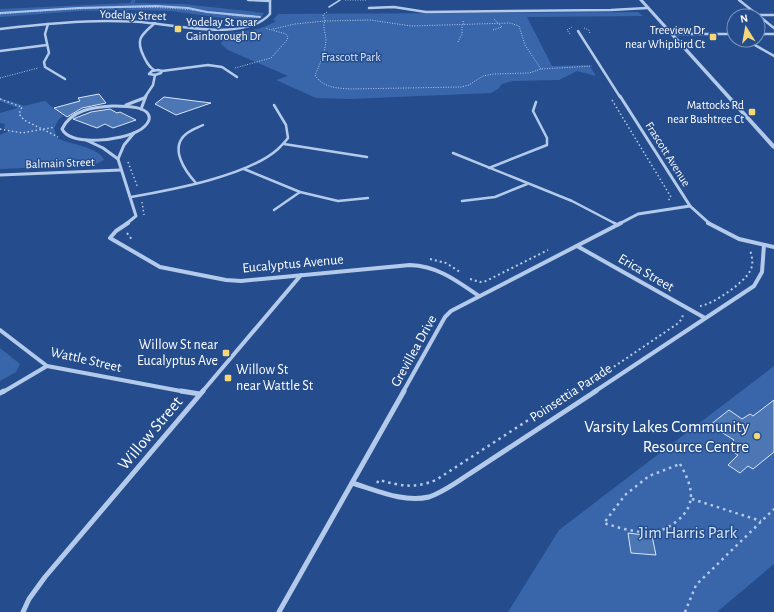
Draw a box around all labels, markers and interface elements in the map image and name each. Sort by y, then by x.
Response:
street label: Yodelay Street [99,8,167,23]
north arrow [726,8,766,48]
text: N [739,13,749,25]
place label: Yodelay St near Gainborough Dr [186,16,261,42]
marker: Yodelay St near Gainborough Dr [173,24,183,34]
place label: Treeview Dr near Whipbird Ct [625,24,705,50]
marker: Treeview Dr near Whipbird Ct [708,32,718,42]
park label: Frascott Park [321,51,381,63]
place label: Mattocks Rd near Bushtree Ct [667,99,744,125]
marker: Mattocks Rd near Bushtree Ct [747,107,757,117]
street label: Frascott Avenue [643,120,693,188]
street label: Balmain Street [25,156,95,170]
street label: Erica Street [616,252,677,295]
street label: Eucalyptus Avenue [242,253,344,275]
street label: Grevillea Drive [389,313,439,389]
place label: Willow St near Eucalyptus Ave [137,338,218,368]
street label: Wattle Street [49,345,123,375]
marker: Willow St near Eucalyptus Ave [221,348,231,358]
street label: Poinsettia Parade [527,361,615,425]
place label: Willow St near Wattle St [236,363,314,393]
marker: Willow St near Wattle St [223,373,233,383]
street label: Willow Street [115,393,186,473]
place label: Varsity Lakes Community Resource Centre [584,418,750,455]
marker: Varsity Lakes Community Resource Centre [752,431,762,441]
park label: Jim Harris Park [639,524,737,541]

